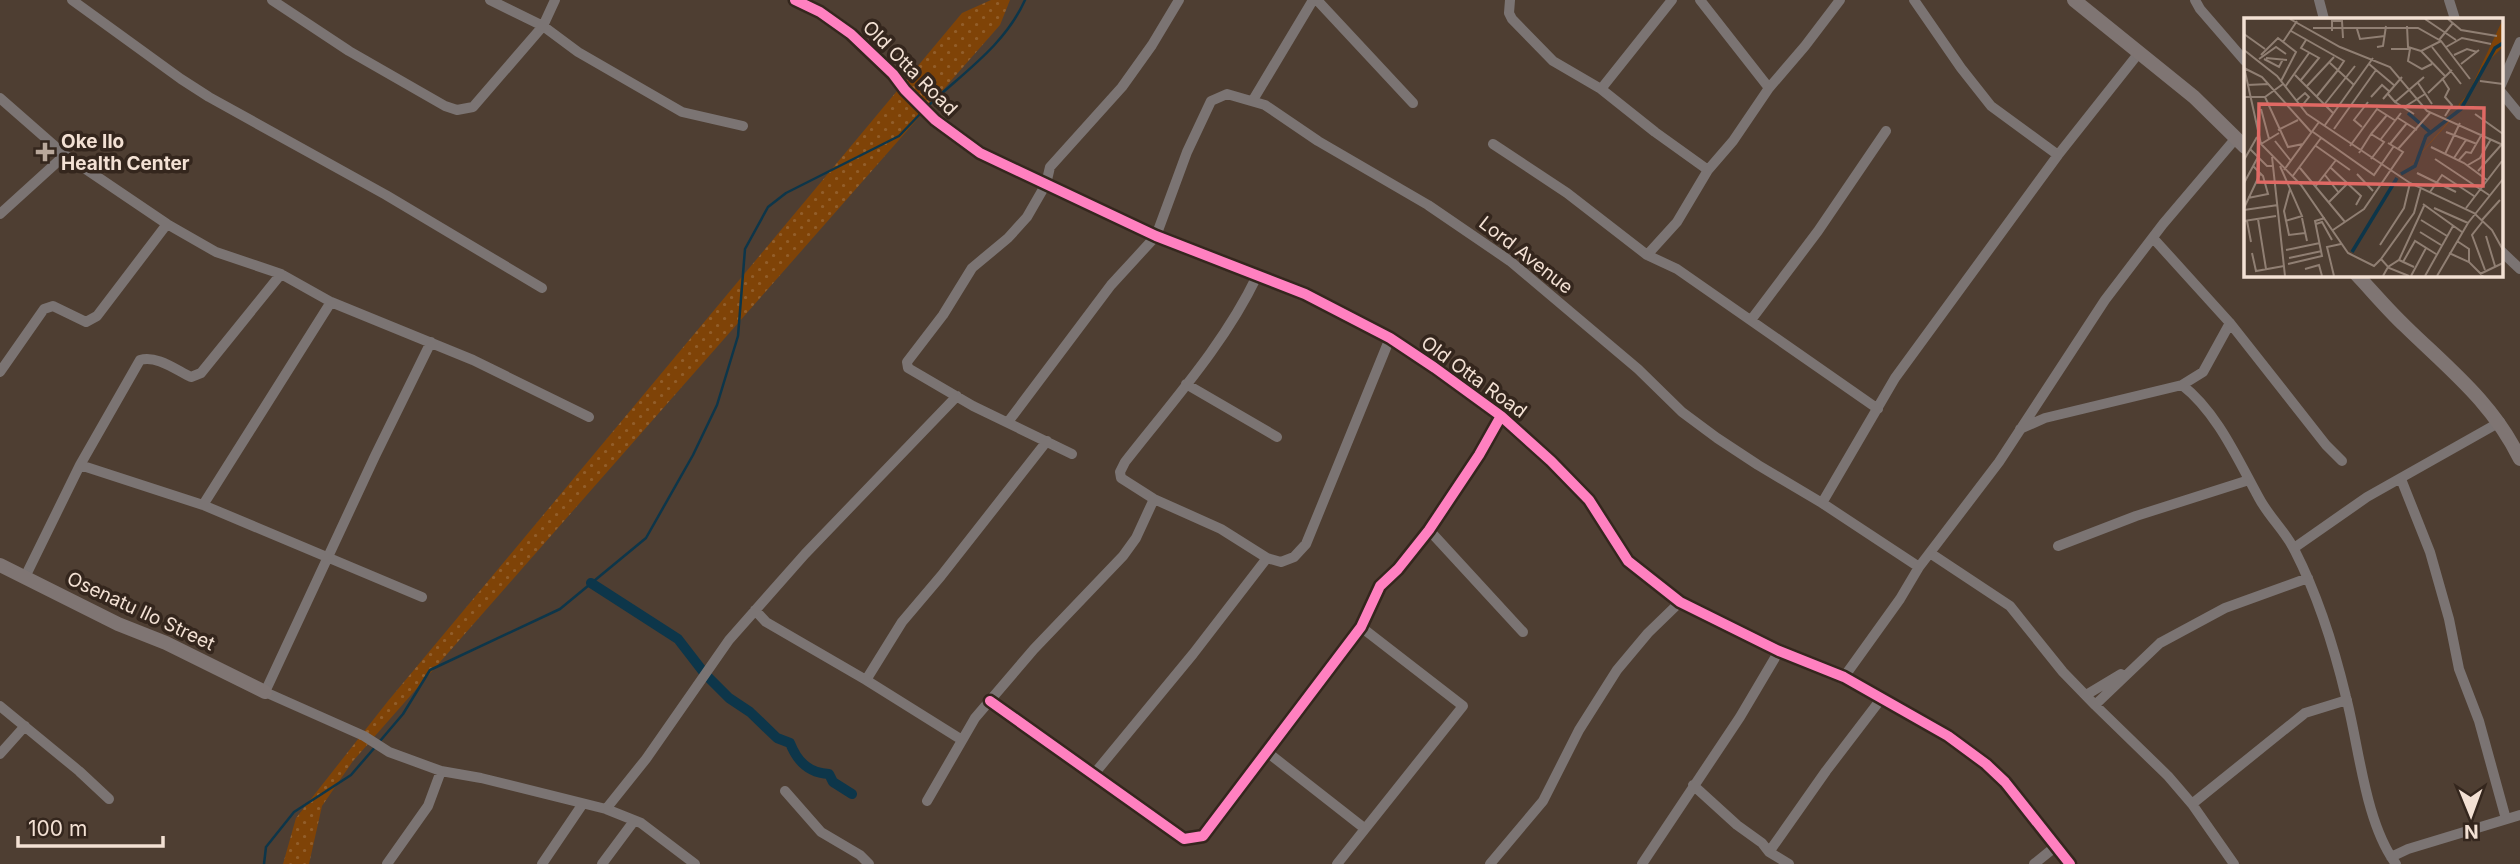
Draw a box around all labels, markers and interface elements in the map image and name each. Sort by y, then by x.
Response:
street label: Old Otta Road [858,16,962,120]
inset map [2244,18,2502,276]
place label: Oke Ilo Health Center [61,130,190,175]
marker: Oke Ilo Health Center [35,142,55,162]
street label: Lord Avenue [1475,211,1577,299]
street label: Old Otta Road [1417,331,1531,423]
street label: Osenatu Ilo Street [63,567,219,655]
north arrow [2436,780,2506,850]
scale bar [18,804,163,848]
text: 100 m [28,816,87,841]
text: N [2464,820,2479,843]

